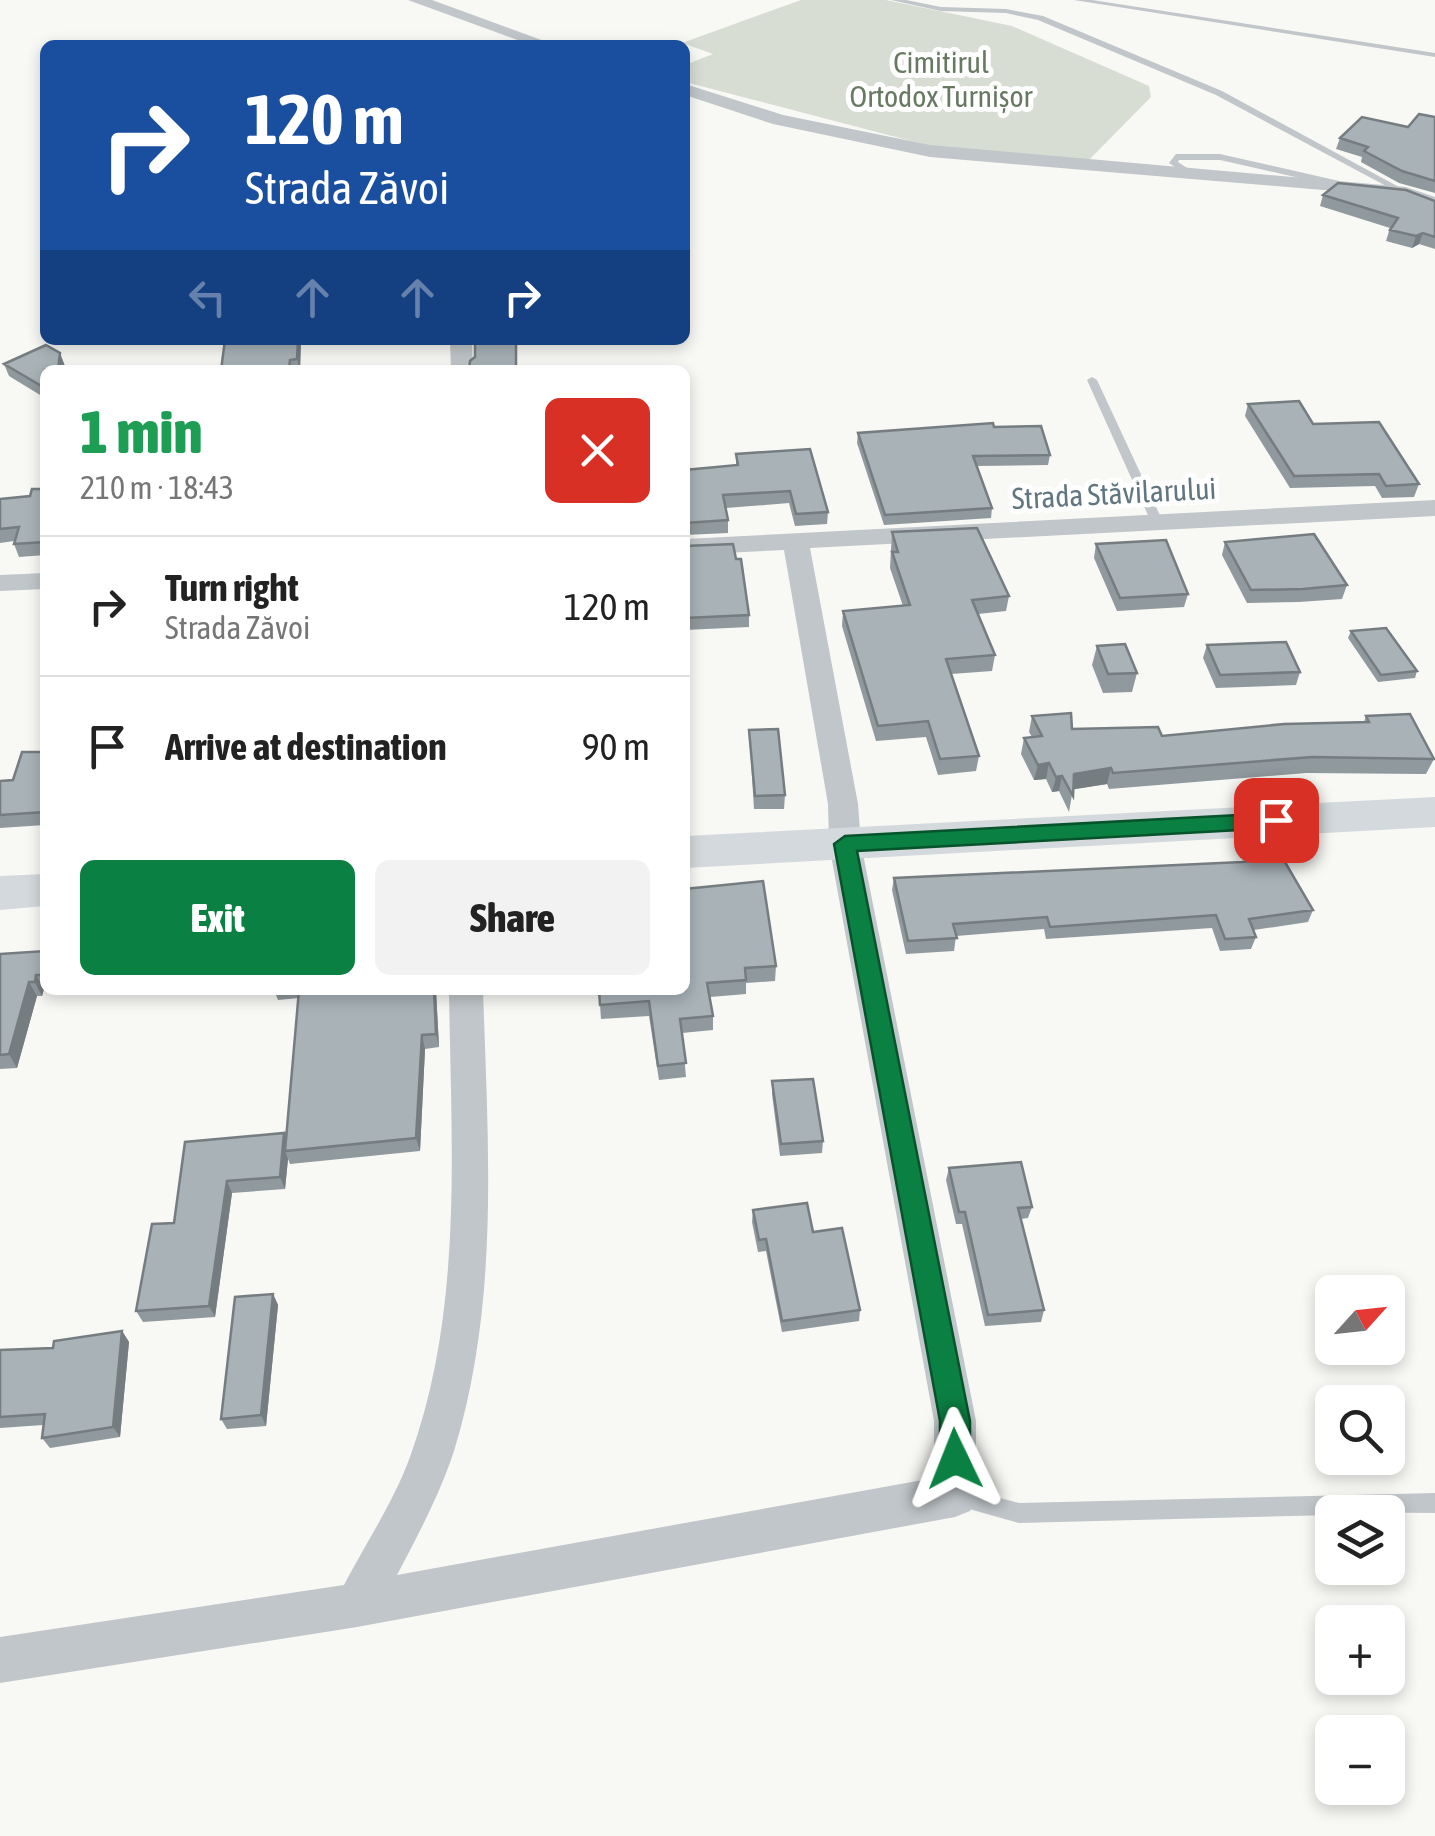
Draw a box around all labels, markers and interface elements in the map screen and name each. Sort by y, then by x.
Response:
park label: Cimitirul Ortodox Turnișor [850,45,1034,114]
text: 120 m [245,79,404,159]
icon: right [80,80,210,210]
text: Strada Zăvoi [245,162,449,214]
icon: left [180,270,235,325]
icon: ahead [285,270,340,325]
icon: ahead [390,270,445,325]
icon: right [495,270,550,325]
text: 1 min [80,397,203,466]
button: close [545,398,650,503]
text: 210 m · 18:43 [80,469,234,506]
street label: Strada Stăvilarului [1011,471,1217,515]
text: Turn right [165,566,299,609]
icon: right [80,579,135,634]
text: 120 m [564,585,650,628]
text: Strada Zăvoi [165,609,310,646]
icon: arrive [80,719,135,774]
text: Arrive at destination [165,725,447,768]
text: 90 m [582,725,650,768]
pin [1234,778,1319,863]
icon: arrive [1249,793,1304,848]
button: Exit [80,860,355,975]
button: Share [375,860,650,975]
north arrow [1315,1275,1405,1365]
map controls [1315,1275,1405,1805]
button: search [1315,1385,1405,1475]
position arrow [903,1407,1007,1511]
button: layers [1315,1495,1405,1585]
button: + [1315,1605,1405,1695]
button: − [1315,1715,1405,1805]

